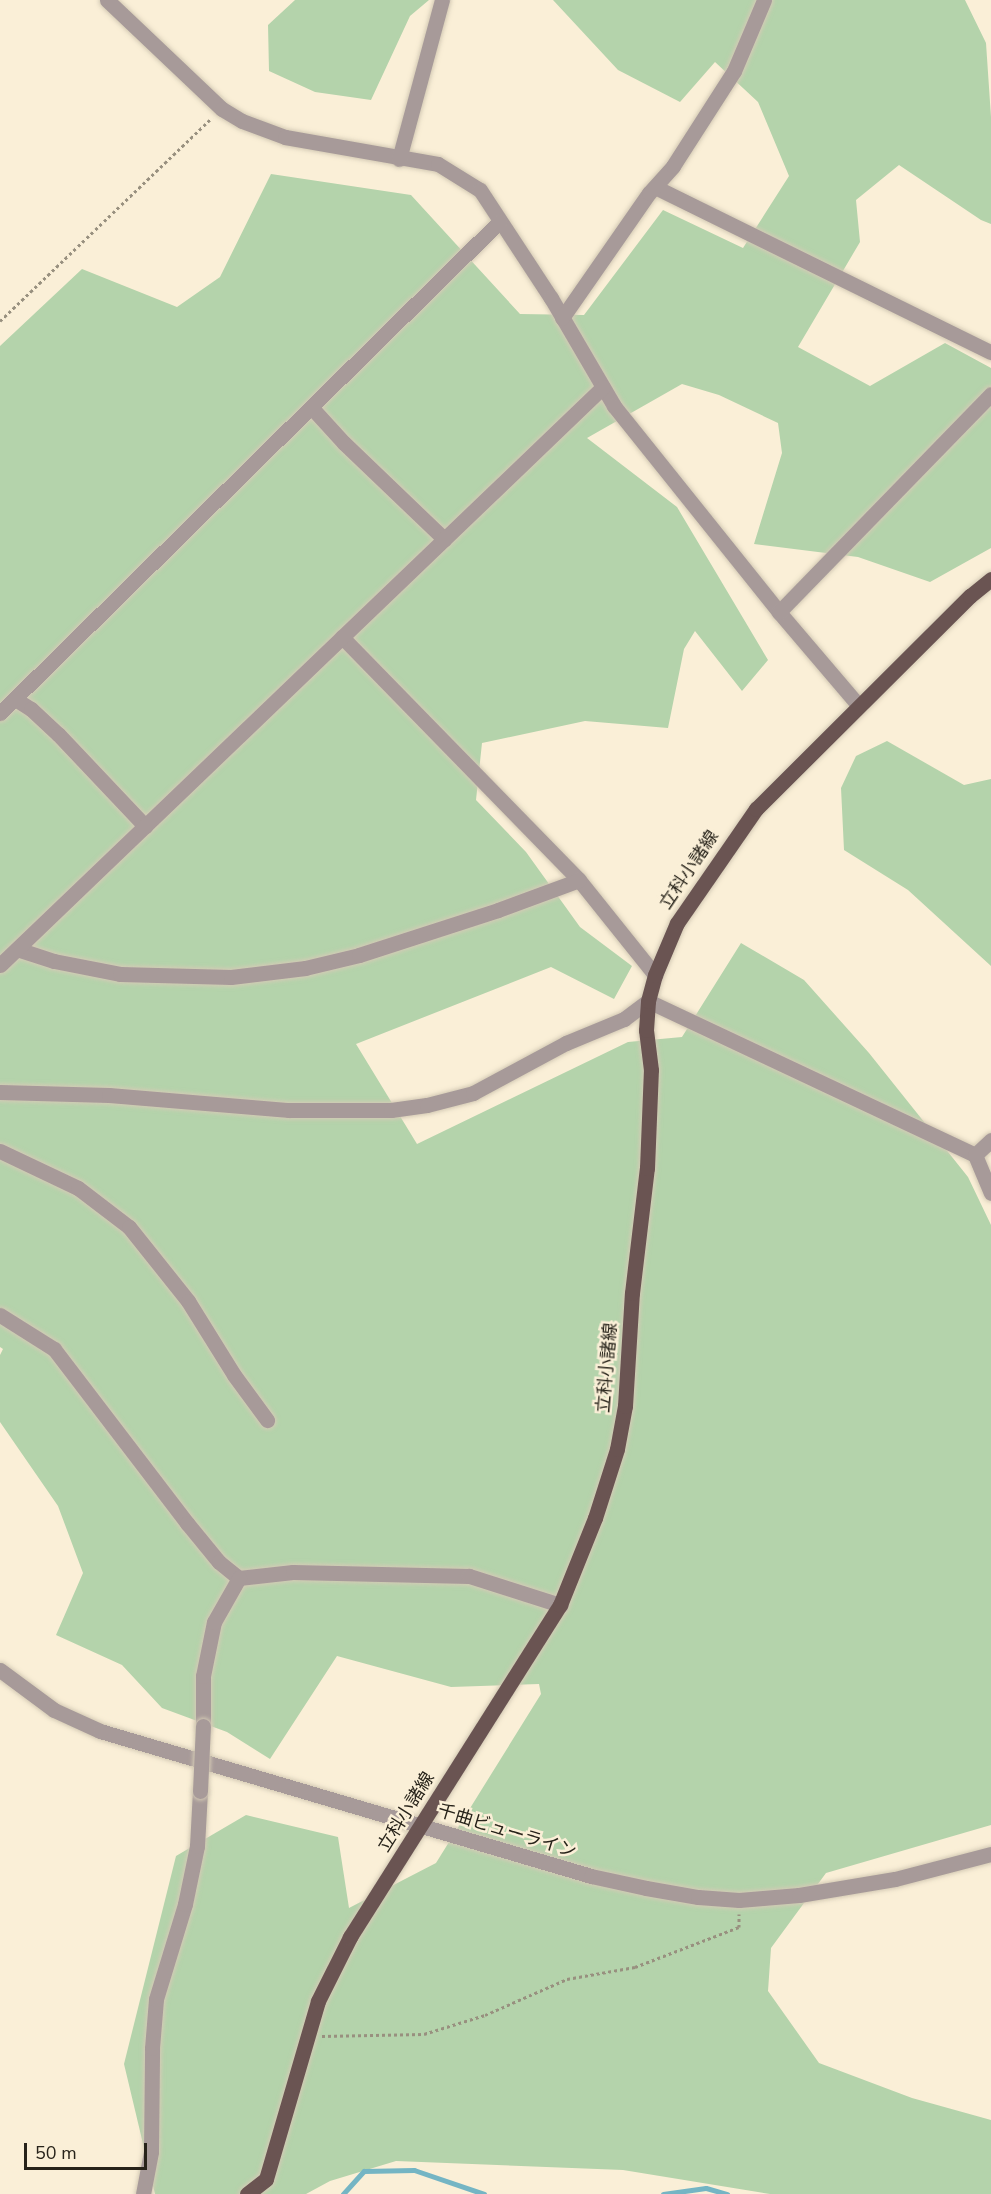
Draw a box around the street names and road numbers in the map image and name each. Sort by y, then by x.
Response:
street label: 立科小諸線 [655,827,723,913]
street label: 立科小諸線 [592,1322,622,1414]
street label: 立科小諸線 [373,1768,439,1856]
street label: 千曲ビューライン [435,1800,579,1862]

